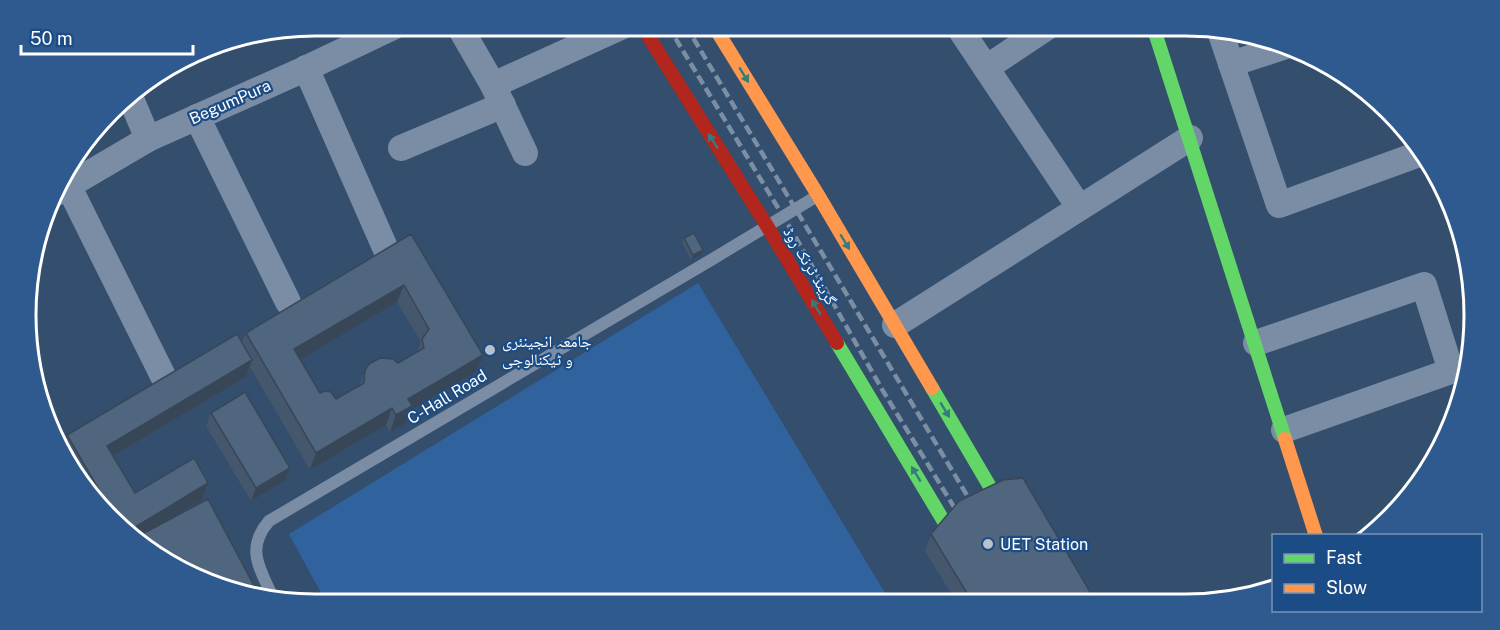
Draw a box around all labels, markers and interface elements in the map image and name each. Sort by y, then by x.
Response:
scale bar [21,18,194,56]
text: 50 m [30,28,73,49]
one-way arrow [739,67,750,83]
street label: BegumPura [186,76,274,128]
one-way arrow [708,133,719,149]
street label: گرینڈ ٹرنک روڈ [779,224,841,309]
one-way arrow [840,234,851,250]
one-way arrow [810,299,821,315]
place label: جامعہ انجینئری و ٹیکنالوجی [502,332,592,370]
marker: جامعہ انجینئری و ٹیکنالوجی [483,343,497,357]
street label: C-Hall Road [404,366,490,428]
one-way arrow [939,402,950,418]
one-way arrow [911,465,921,482]
legend [1272,534,1482,612]
place label: UET Station [1000,535,1088,554]
marker: UET Station [981,537,995,551]
text: Fast [1326,547,1362,568]
text: Slow [1326,577,1367,598]

